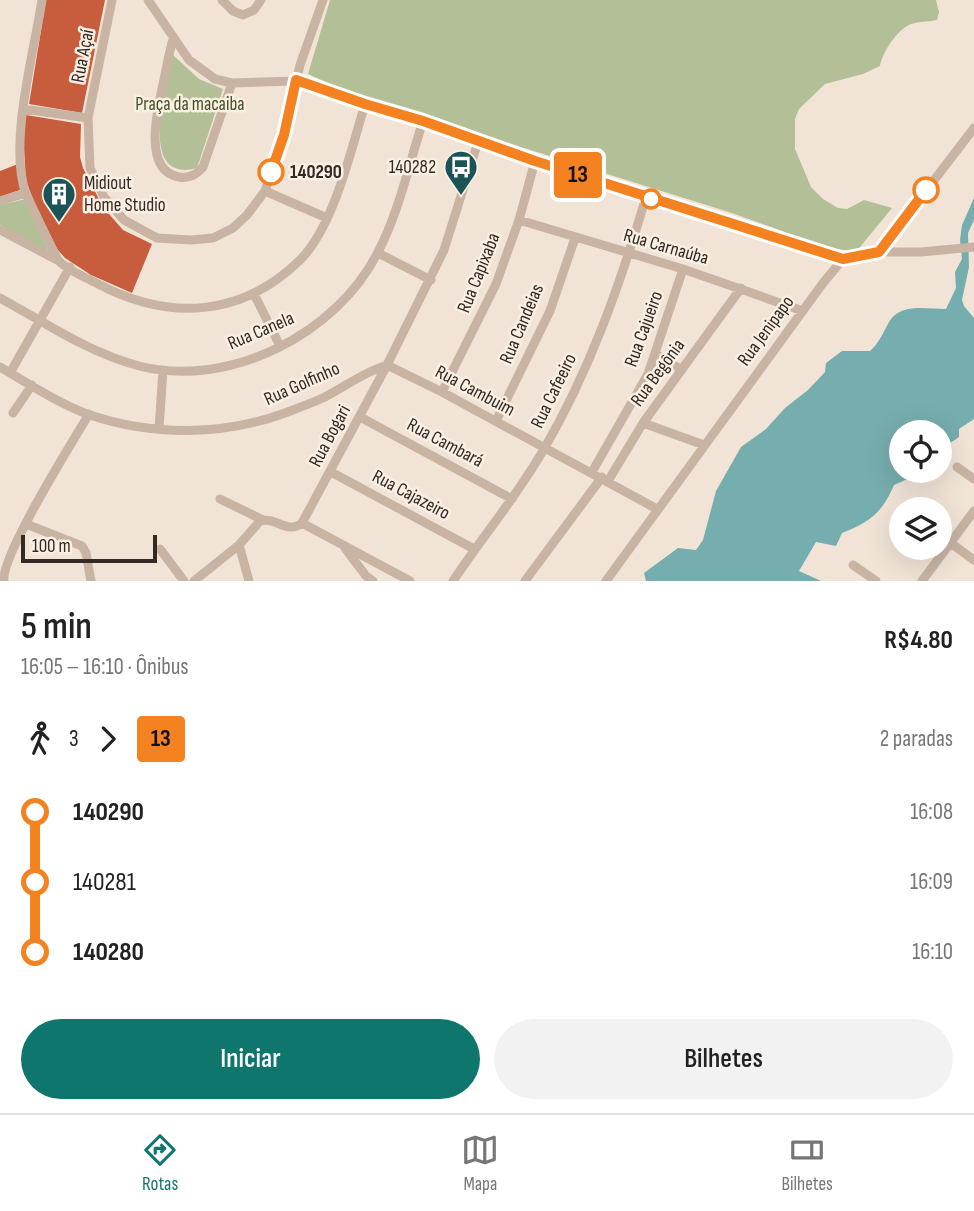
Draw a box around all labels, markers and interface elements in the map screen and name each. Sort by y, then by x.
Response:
street label: Rua Açaí [67,27,99,85]
park label: Praça da macaiba [135,93,245,116]
bus stop icon: 140282 [442,148,480,197]
line badge: 13 [546,152,610,198]
place label: 140282 [389,156,436,179]
marker: 140290 [258,159,284,185]
text: 13 [568,160,588,189]
place label: 140290 [290,161,342,184]
place label: Midiout Home Studio [84,172,166,217]
building icon: Midiout Home Studio [40,175,78,224]
unlabelled marker [913,177,939,203]
unlabelled marker [641,189,661,209]
street label: Rua Carnaúba [621,224,711,270]
street label: Rua Capixaba [453,230,505,316]
street label: Rua Candeias [495,280,549,367]
street label: Rua Cajueiro [620,288,668,370]
street label: Rua Jenipapo [733,291,799,371]
street label: Rua Canela [224,307,298,355]
street label: Rua Begônia [626,335,690,411]
street label: Rua Cafeeiro [526,350,582,432]
street label: Rua Golfinho [261,357,343,411]
street label: Rua Cambuim [431,360,519,422]
street label: Rua Bogari [304,401,356,471]
street label: Rua Cambará [403,413,487,473]
map controls [889,420,952,560]
button: locate [889,420,952,483]
street label: Rua Cajazeiro [368,465,454,525]
button: layers [889,497,952,560]
scale bar [21,532,158,564]
text: 100 m [32,535,71,558]
text: 5 min [21,604,92,649]
text: R$4.80 [884,625,953,656]
text: 16:05 – 16:10 · Ônibus [21,653,189,681]
icon: walk [21,720,59,758]
icon: forward [89,720,127,758]
text: 13 [151,724,171,753]
text: 3 [69,725,79,753]
text: 2 paradas [880,725,953,753]
text: 140290 [73,797,144,828]
text: 16:08 [910,798,953,826]
text: 140281 [73,867,136,898]
text: 16:09 [910,868,953,896]
text: 140280 [73,937,144,968]
text: 16:10 [912,938,953,966]
button: Iniciar [21,1019,480,1099]
button: Bilhetes [494,1019,953,1099]
tab: Rotas [141,1131,179,1196]
tab: Mapa [461,1131,499,1196]
tab: Bilhetes [782,1131,833,1196]

